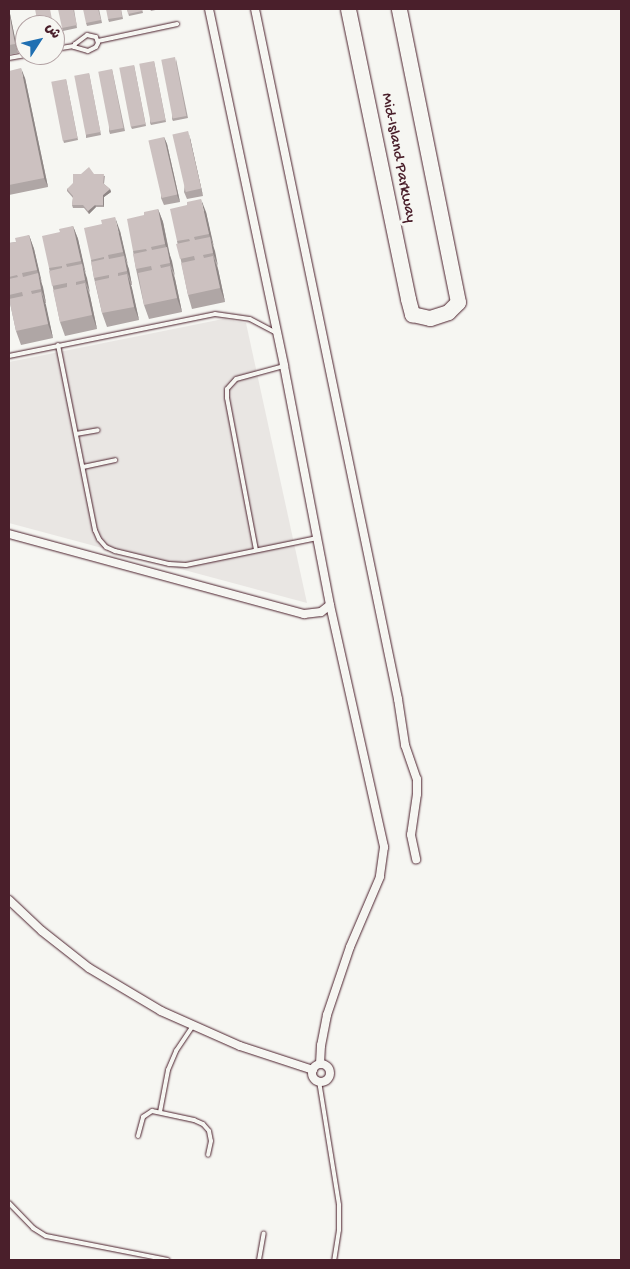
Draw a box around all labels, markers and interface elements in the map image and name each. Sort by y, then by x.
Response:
north arrow [15,15,65,65]
text: ش [40,20,63,43]
street label: Mid-Island Parkway [375,92,419,224]

